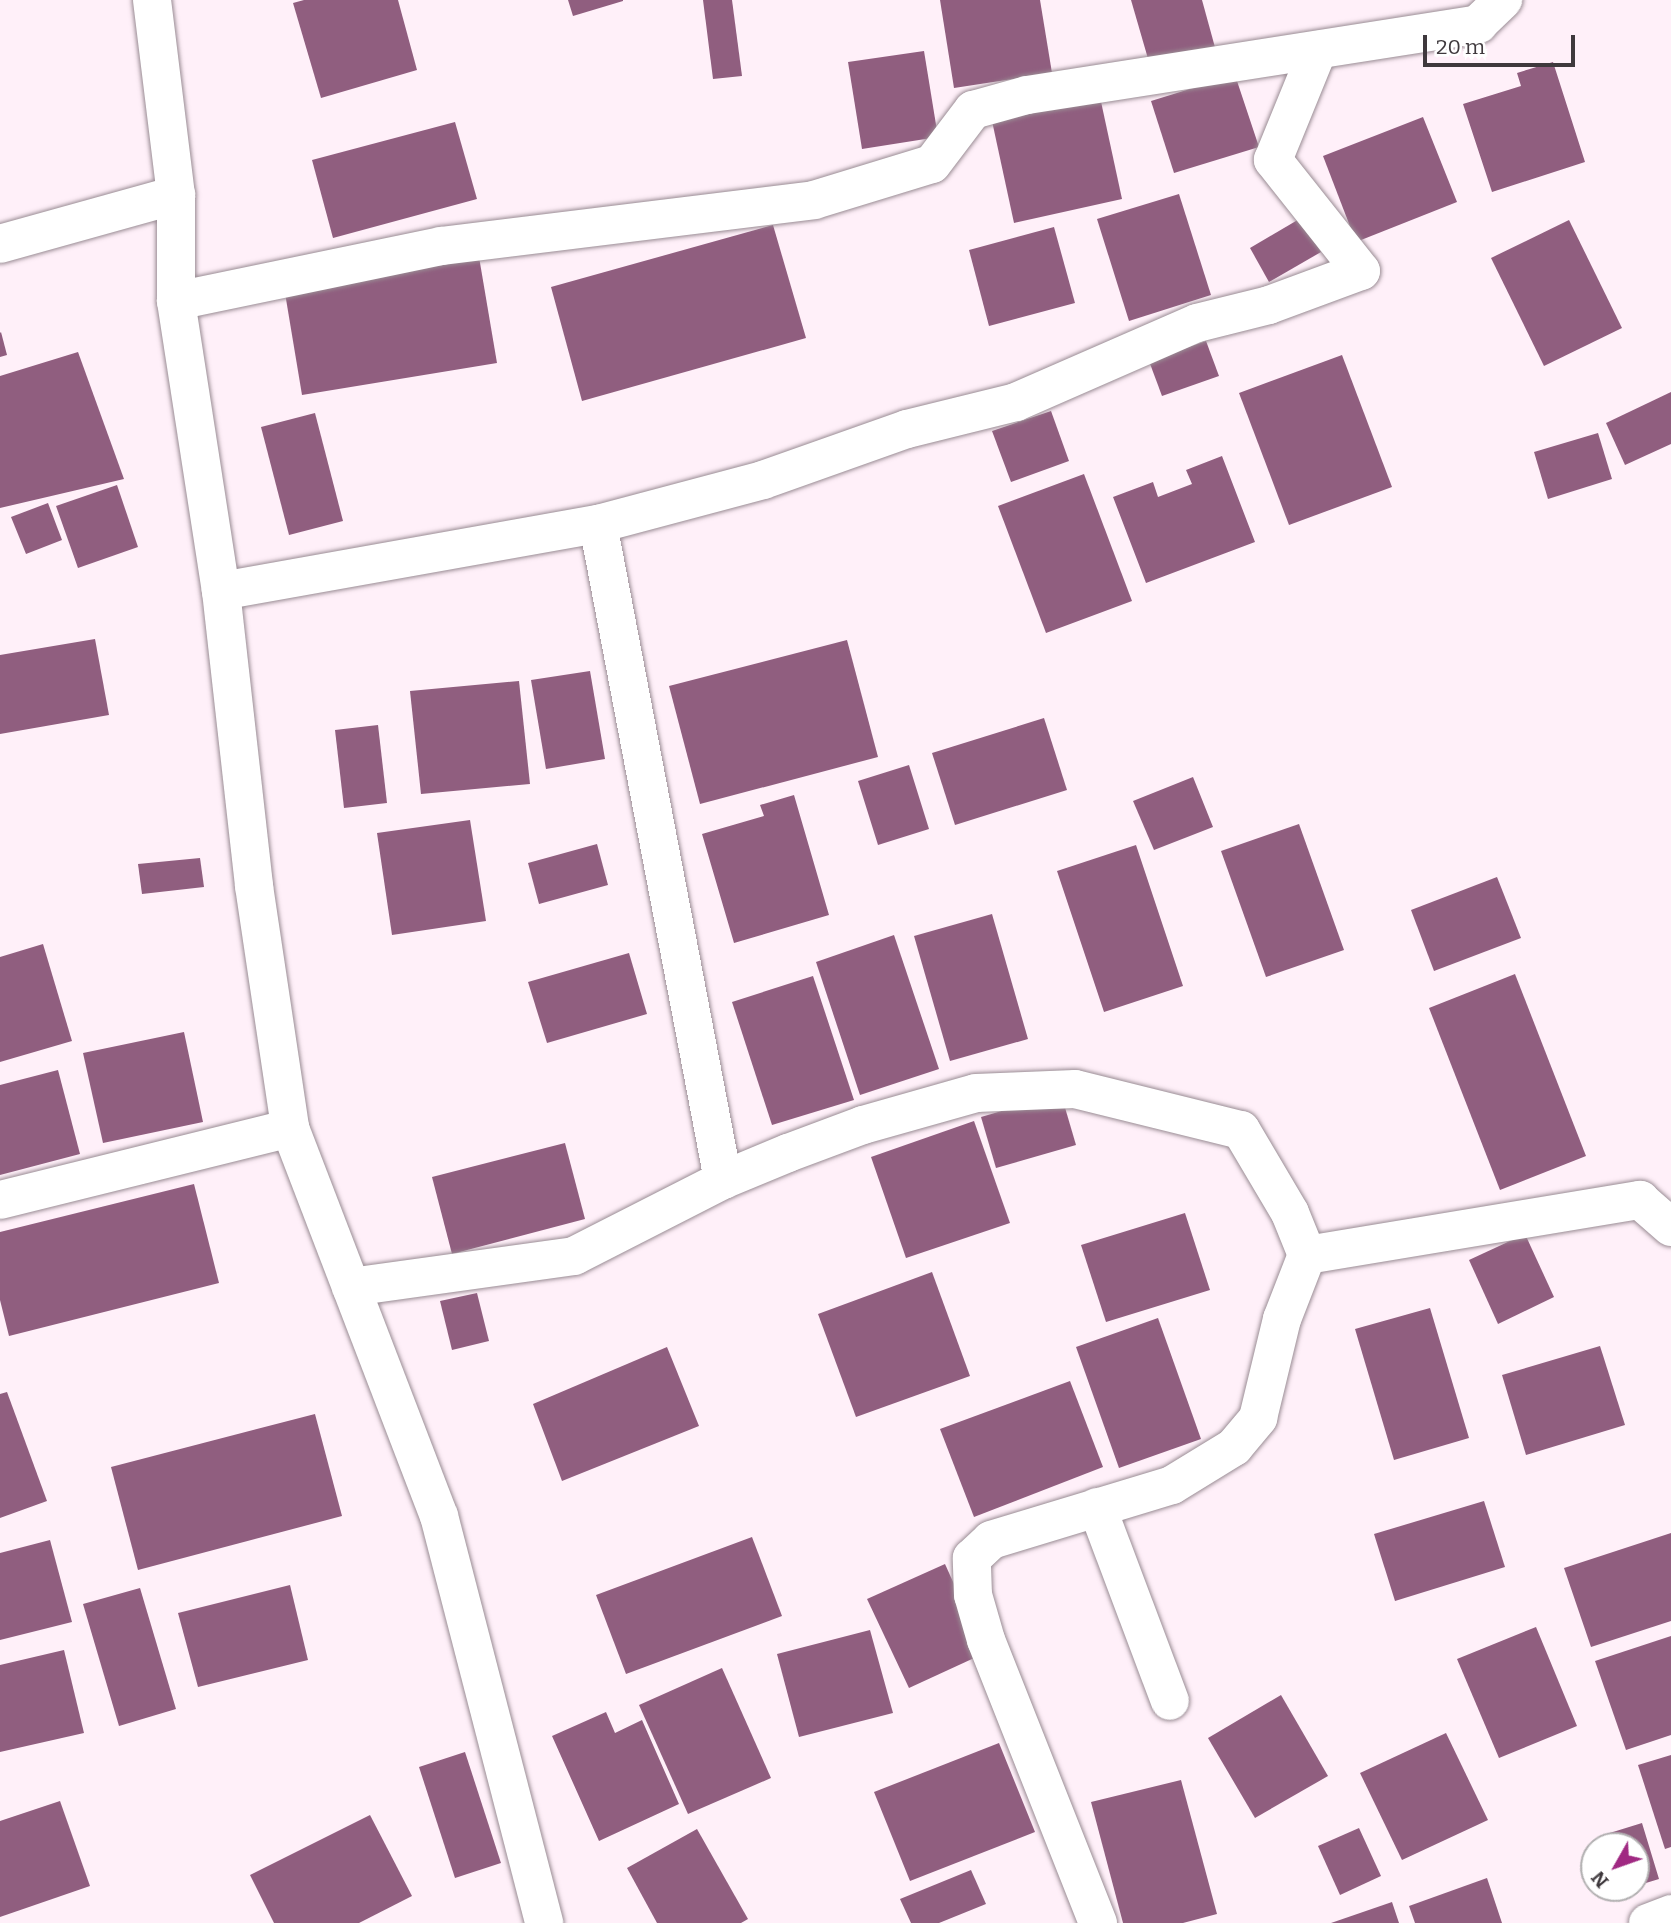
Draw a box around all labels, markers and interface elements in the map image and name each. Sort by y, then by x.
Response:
scale bar [1426,21,1578,65]
text: 20 m [1436,34,1485,60]
north arrow [1580,1832,1650,1902]
text: N [1587,1867,1614,1893]

